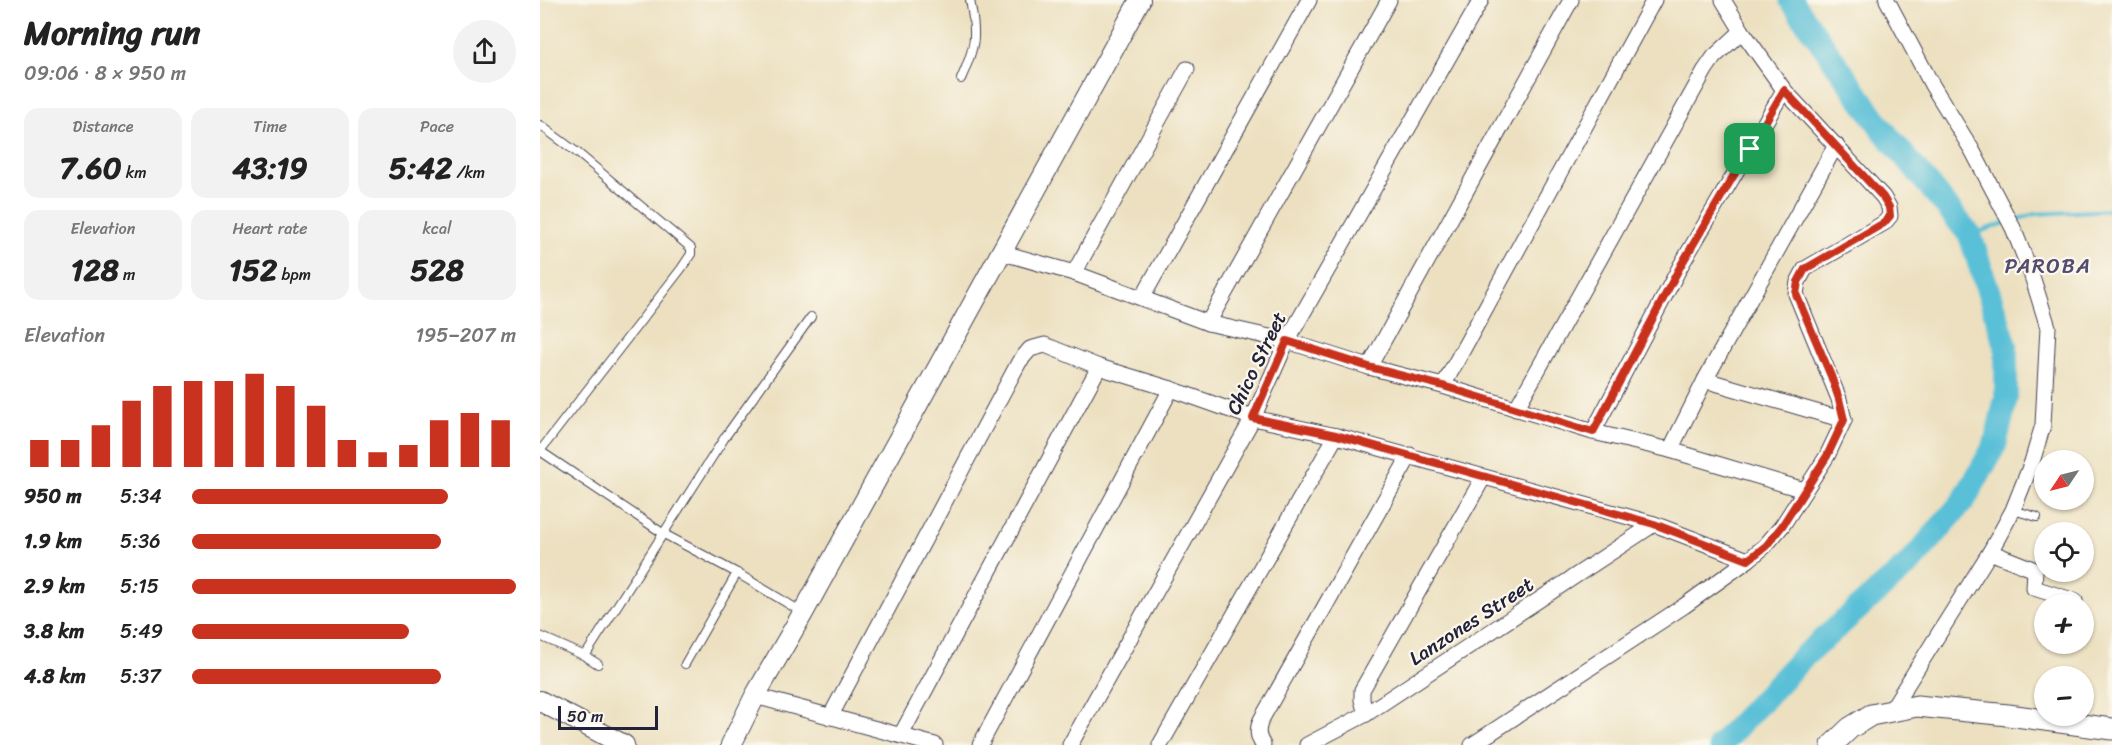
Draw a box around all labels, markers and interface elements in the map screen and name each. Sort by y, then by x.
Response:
text: Morning run [24,4,200,62]
button: share [453,20,516,83]
text: 09:06 · 8 × 950 m [24,56,186,91]
text: Distance [73,112,133,141]
text: Time [253,112,287,141]
text: Pace [420,112,454,141]
pin [1724,123,1775,174]
icon: arrive [1733,132,1766,165]
text: 7.60 [59,141,122,195]
text: 43:19 [232,141,308,195]
text: 5:42 [389,141,452,195]
text: km [122,158,147,187]
text: /km [452,158,485,187]
text: Elevation [71,214,135,243]
text: Heart rate [232,214,308,243]
text: kcal [422,214,452,243]
text: 128 [71,243,119,297]
text: 152 [229,243,277,297]
text: 528 [410,243,464,297]
district label: PAROBA [2004,247,2092,285]
text: m [119,260,135,289]
text: bpm [277,260,311,289]
street label: Chico Street [1216,305,1297,421]
text: Elevation [24,318,105,353]
text: 195–207 m [415,318,516,353]
north arrow [2034,450,2094,510]
map controls [2034,450,2094,726]
text: 950 m [24,479,82,514]
text: 5:34 [120,479,162,514]
button: locate [2034,522,2094,582]
text: 1.9 km [24,524,82,559]
text: 5:36 [120,524,161,559]
street label: Lanzones Street [1402,568,1541,675]
text: 2.9 km [24,569,85,604]
text: 5:15 [120,569,159,604]
button: + [2034,594,2094,654]
text: 3.8 km [24,614,84,649]
text: 5:49 [120,614,163,649]
text: 4.8 km [24,659,86,694]
text: 5:37 [120,659,161,694]
button: − [2034,666,2094,726]
text: 50 m [567,702,603,731]
scale bar [558,703,658,730]

